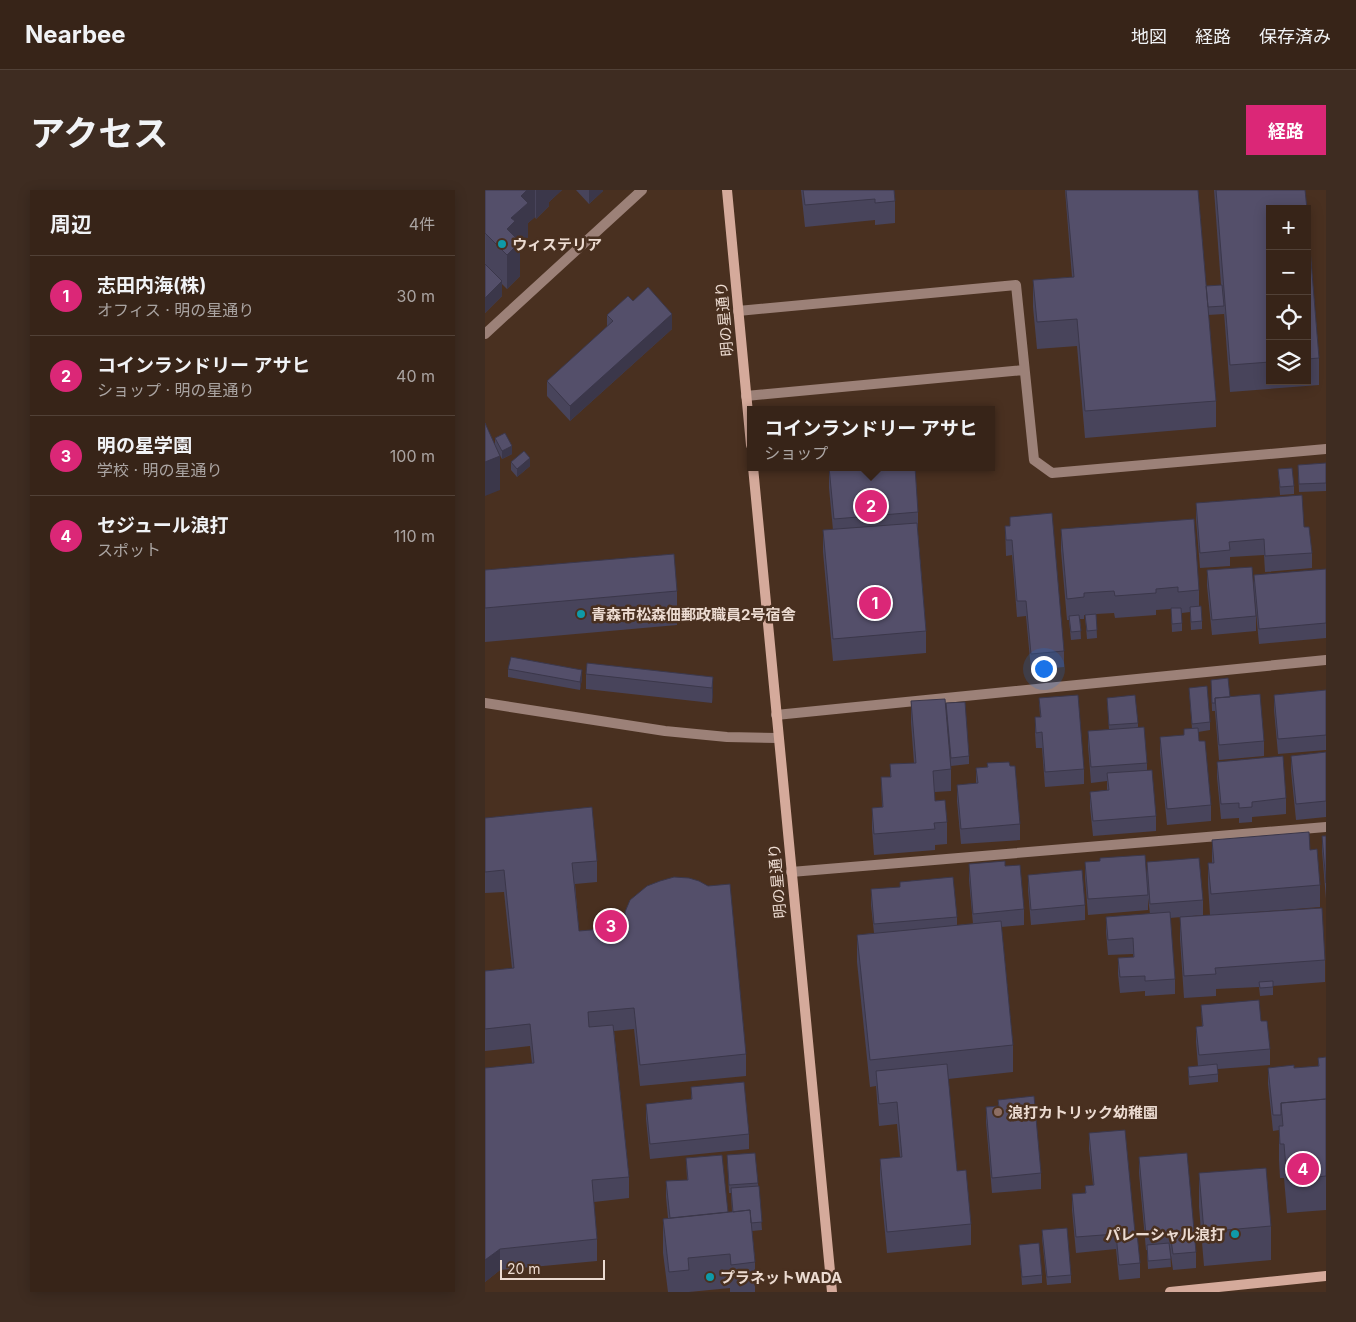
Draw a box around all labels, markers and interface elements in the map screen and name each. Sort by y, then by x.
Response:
text: Nearbee [25,20,126,49]
text: 地図 [1131,26,1167,47]
text: 経路 [1195,26,1231,47]
text: 保存済み [1259,26,1331,47]
button: 経路 [1246,105,1326,155]
text: アクセス [30,112,168,154]
map controls [1266,205,1311,385]
button: + [1266,205,1311,250]
text: 周辺 [50,212,92,237]
text: 4件 [409,214,435,234]
place label: ウィステリア [512,235,602,254]
marker: ウィステリア [496,238,508,250]
button: − [1266,250,1311,295]
text: 志田内海(株) [97,274,206,297]
street label: 明の星通り [711,281,737,357]
text: 1 [63,286,69,306]
text: 30 m [397,286,435,306]
button: locate [1266,295,1311,340]
text: オフィス · 明の星通り [97,300,254,320]
button: layers [1266,340,1311,385]
text: コインランドリー アサヒ [97,354,311,377]
text: 2 [61,366,71,386]
text: 40 m [396,366,435,386]
text: ショップ · 明の星通り [97,380,255,400]
popup [747,406,995,471]
text: コインランドリー アサヒ [764,417,978,440]
text: 明の星学園 [97,434,192,457]
text: ショップ [764,443,828,463]
text: 3 [61,446,71,466]
text: 100 m [390,446,435,466]
text: 学校 · 明の星通り [97,460,223,480]
pin: 2 [855,487,887,525]
text: セジュール浪打 [97,514,229,537]
text: 4 [61,526,71,546]
text: 110 m [393,526,435,546]
text: スポット [97,540,161,560]
pin: 1 [859,584,891,622]
place label: 青森市松森佃郵政職員2号宿舎 [591,605,796,624]
marker: 青森市松森佃郵政職員2号宿舎 [575,608,587,620]
your location [1031,656,1057,682]
street label: 明の星通り [764,843,790,919]
pin: 3 [595,907,627,945]
place label: 浪打カトリック幼稚園 [1008,1103,1158,1122]
marker: 浪打カトリック幼稚園 [992,1106,1004,1118]
pin: 4 [1287,1150,1319,1188]
place label: パレーシャル浪打 [1105,1225,1225,1244]
marker: パレーシャル浪打 [1229,1228,1241,1240]
scale bar [500,1257,605,1280]
text: 20 m [507,1260,541,1277]
place label: プラネットWADA [720,1268,842,1287]
marker: プラネットWADA [704,1271,716,1283]

